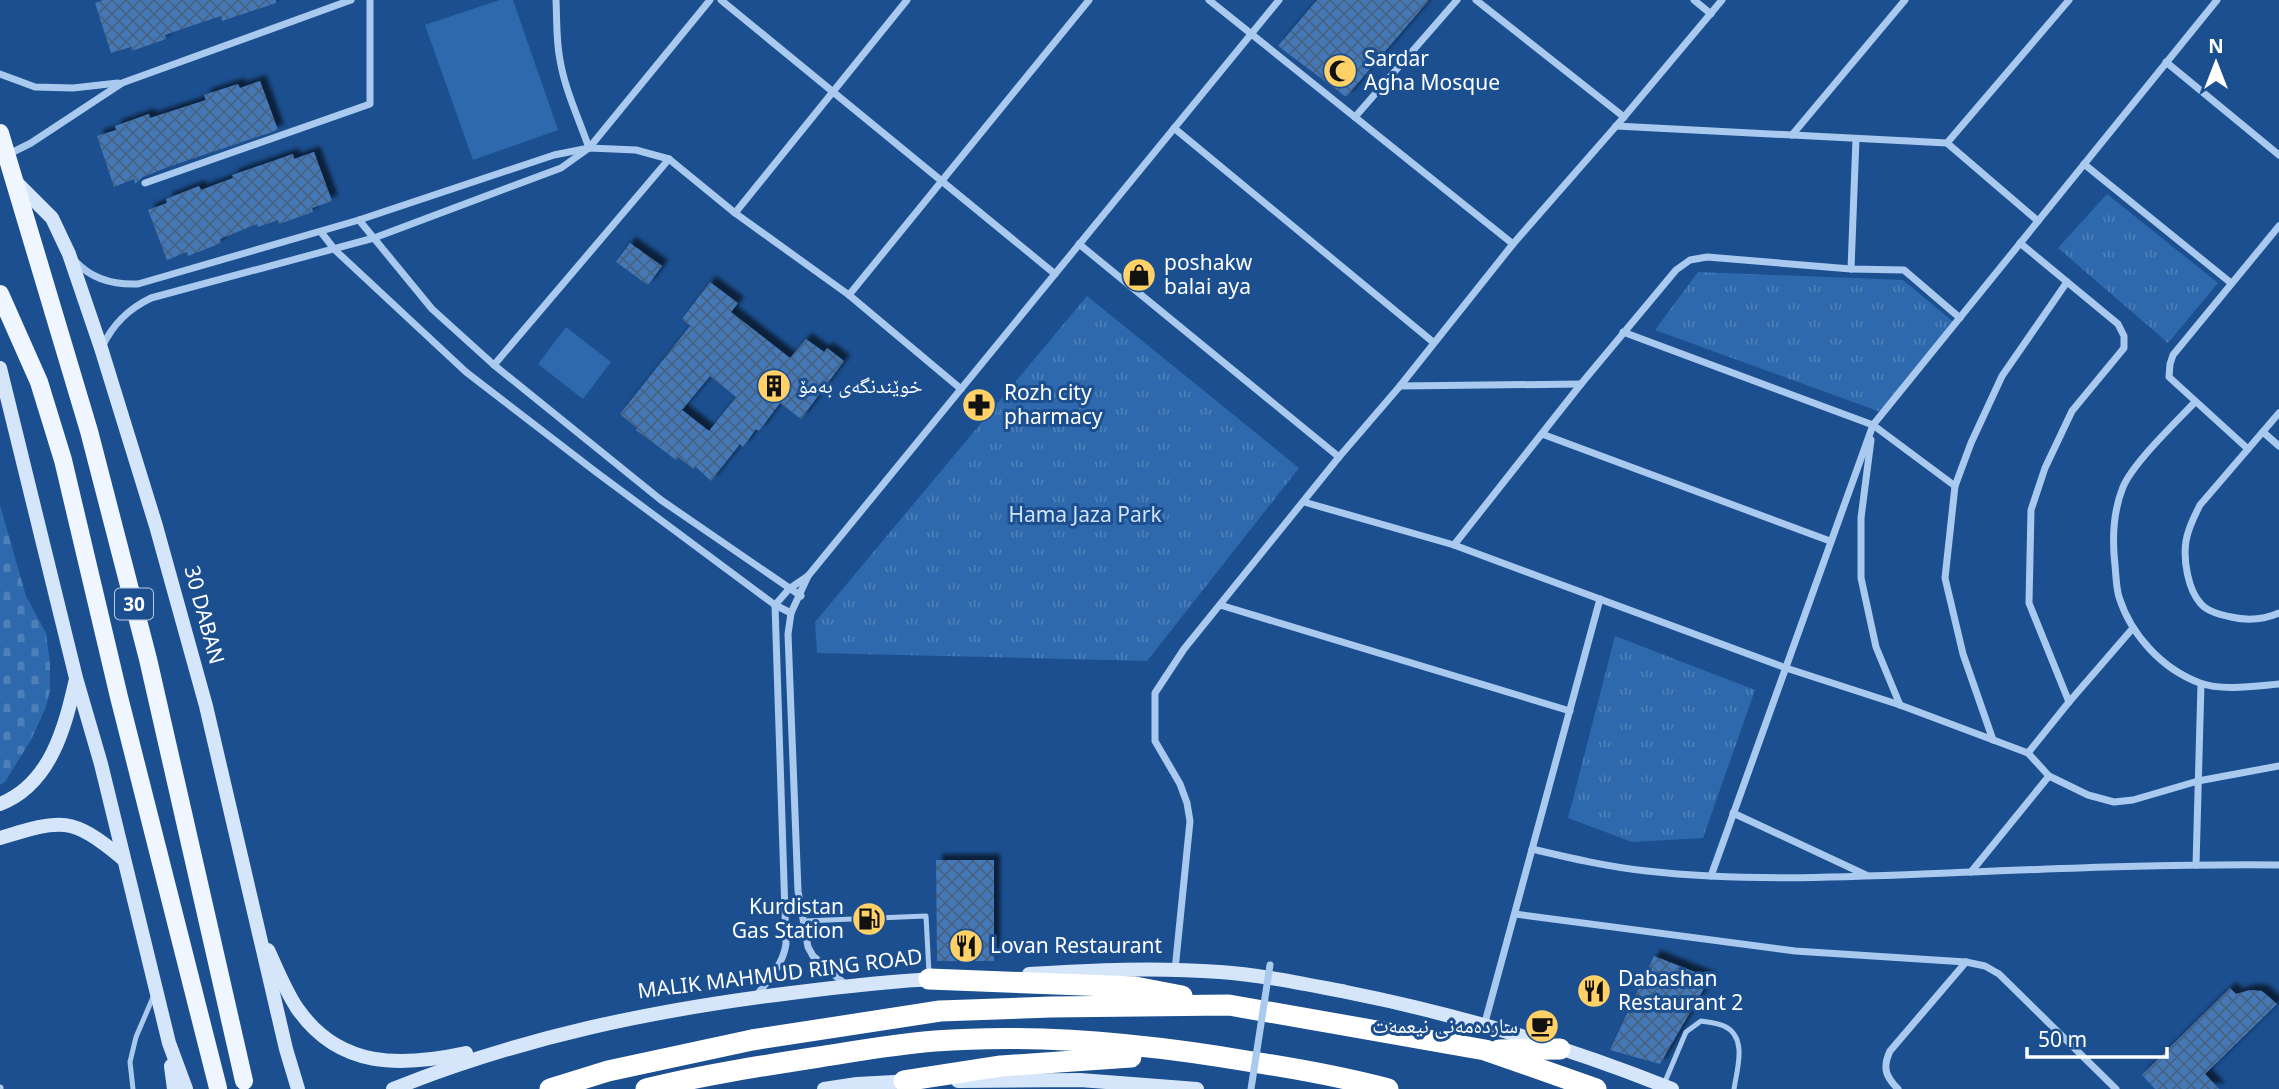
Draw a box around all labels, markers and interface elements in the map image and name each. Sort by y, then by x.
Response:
north arrow [2181,28,2251,98]
text: N [2208,33,2224,59]
place label: Sardar Agha Mosque [1364,44,1500,96]
mosque icon: Sardar Agha Mosque [1321,52,1359,90]
place label: poshakw balai aya [1164,248,1253,300]
shop icon: poshakw balai aya [1120,256,1158,294]
building icon: خوێندنگەی بەمۆ [755,367,793,405]
place label: خوێندنگەی بەمۆ [798,371,923,399]
place label: Rozh city pharmacy [1004,378,1103,430]
pharmacy icon: Rozh city pharmacy [960,386,998,424]
park label: Hama Jaza Park [1008,500,1162,528]
street label: 30 DABAN [178,562,232,667]
road number: 30 [115,589,153,620]
place label: Kurdistan Gas Station [732,892,844,944]
fuel station icon: Kurdistan Gas Station [850,900,888,938]
restaurant icon: Lovan Restaurant [947,927,985,965]
place label: Lovan Restaurant [990,931,1162,959]
street label: MALIK MAHMUD RING ROAD [636,942,924,1004]
place label: Dabashan Restaurant 2 [1618,964,1743,1016]
restaurant icon: Dabashan Restaurant 2 [1575,972,1613,1010]
cafe icon: ساردەمەنی نیعمەت [1523,1007,1561,1045]
place label: ساردەمەنی نیعمەت [1372,1011,1518,1039]
scale bar [2027,1016,2167,1060]
text: 50 m [2038,1025,2087,1053]

